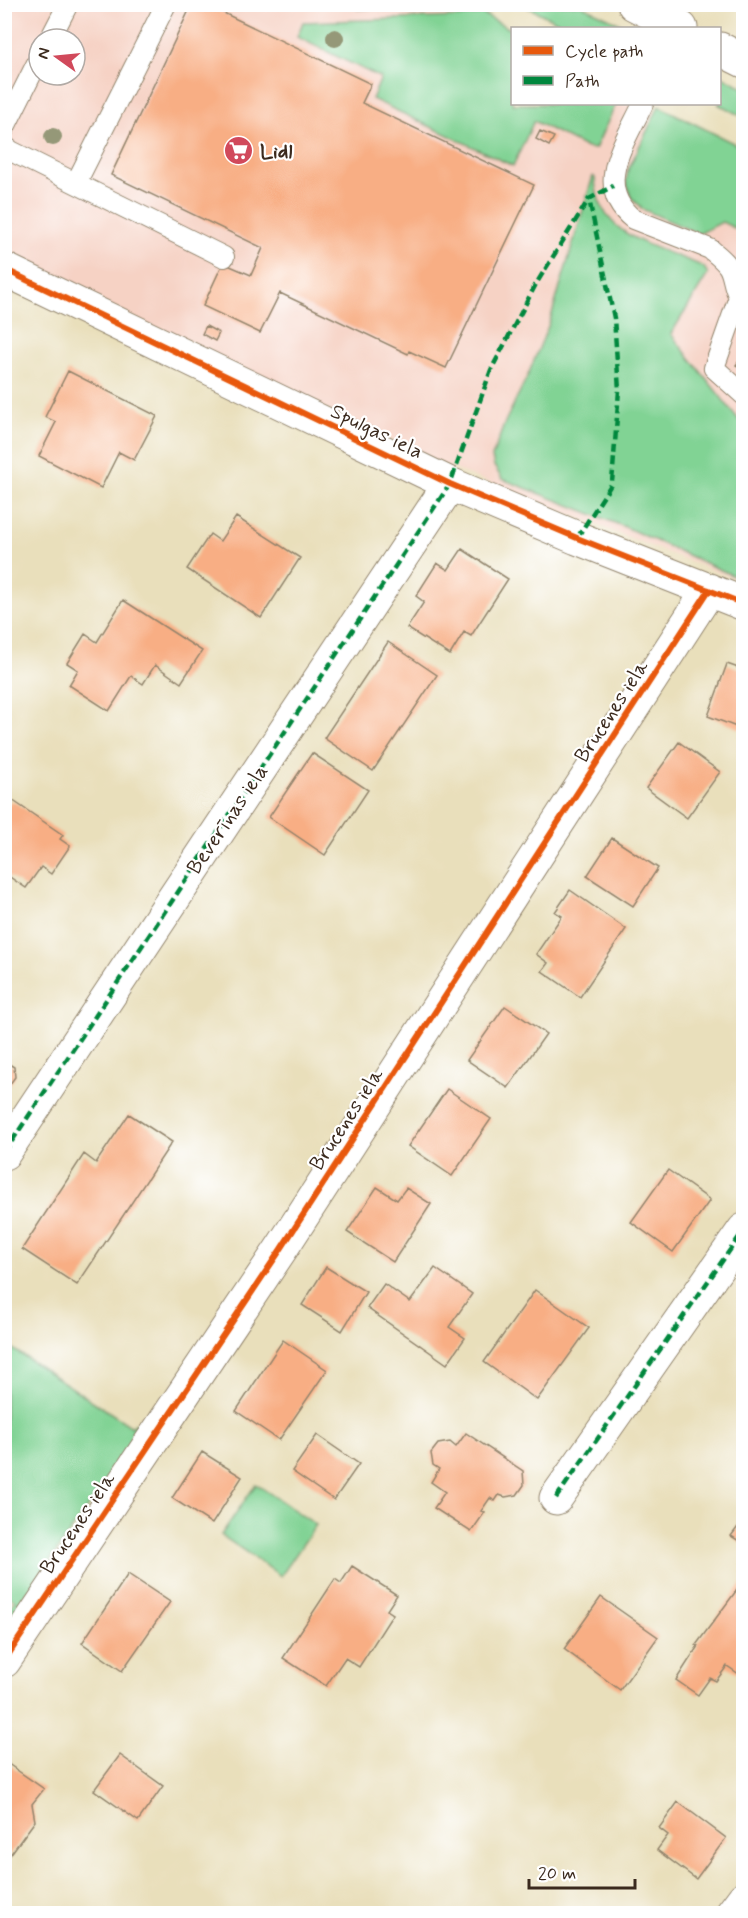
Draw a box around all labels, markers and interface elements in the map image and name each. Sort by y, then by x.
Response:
north arrow [27,27,87,87]
legend [511,27,721,105]
text: Cycle path [565,40,643,64]
text: N [32,46,55,61]
text: Path [565,70,600,94]
supermarket icon: Lidl [223,135,255,167]
place label: Lidl [260,138,292,166]
street label: Spulgas iela [326,397,427,466]
street label: Brucenes iela [568,655,656,768]
street label: Beverīnas iela [181,759,275,880]
street label: Brucenes iela [303,1063,391,1176]
street label: Brucenes iela [34,1467,122,1580]
scale bar [529,1852,636,1890]
text: 20 m [538,1862,576,1886]

